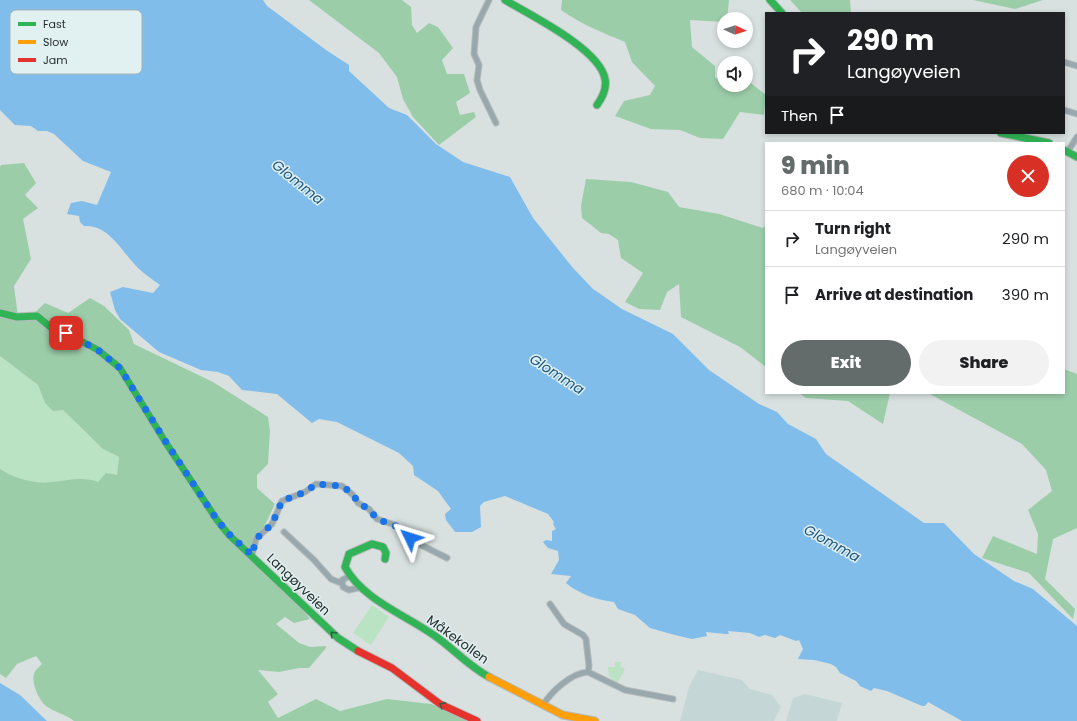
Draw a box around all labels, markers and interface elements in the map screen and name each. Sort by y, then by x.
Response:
legend [10,10,142,74]
north arrow [717,12,753,48]
map controls [717,12,753,92]
text: Fast [43,16,66,32]
text: 290 m [847,21,934,60]
icon: right [781,28,833,80]
text: Slow [43,34,68,50]
text: Jam [43,52,68,68]
button: sound [717,56,753,92]
text: Langøyveien [847,59,961,84]
icon: arrive [826,104,848,126]
text: Then [781,105,818,126]
text: 9 min [781,149,850,182]
water label: Glomma [268,155,329,209]
button: close [1007,155,1049,197]
text: 680 m · 10:04 [781,181,864,200]
text: Turn right [815,218,891,239]
icon: right [781,228,803,250]
text: 290 m [1002,228,1049,249]
text: Langøyveien [815,240,897,259]
icon: arrive [781,284,803,306]
text: Arrive at destination [815,284,973,305]
text: 390 m [1002,284,1049,305]
pin [49,316,83,350]
icon: arrive [55,322,77,344]
button: Exit [781,340,911,386]
button: Share [919,340,1049,386]
water label: Glomma [526,349,589,399]
position arrow [389,517,431,559]
water label: Glomma [800,519,864,567]
street label: Langøyveien [263,549,335,620]
street label: Måkekollen [423,610,493,668]
one-way arrow [330,631,338,639]
one-way arrow [439,702,446,709]

